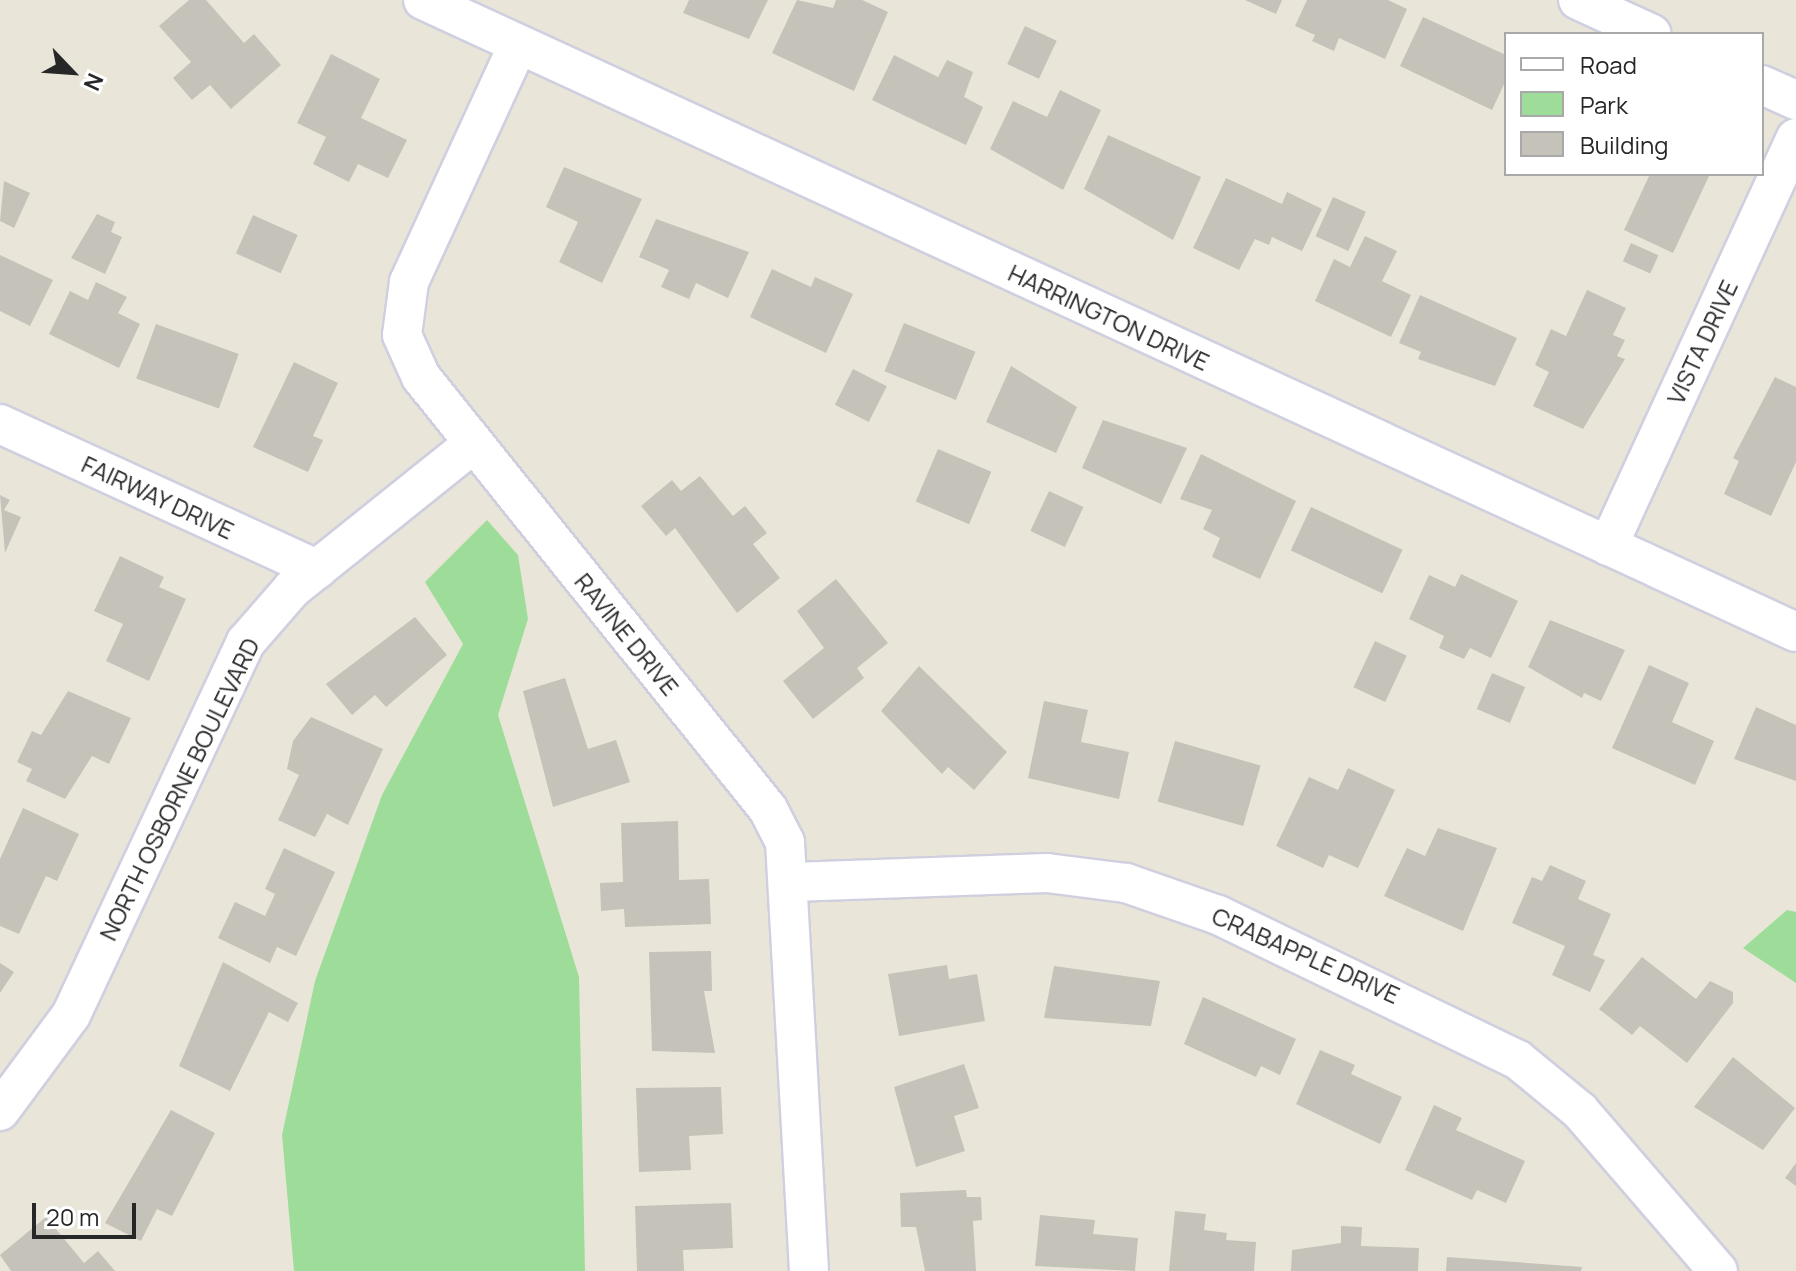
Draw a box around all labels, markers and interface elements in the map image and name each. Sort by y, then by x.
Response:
north arrow [32,32,112,112]
legend [1504,32,1764,176]
text: Road [1580,48,1637,81]
text: N [77,69,111,96]
text: Park [1580,88,1628,121]
text: Building [1580,128,1668,161]
street label: HARRINGTON DRIVE [1004,258,1214,376]
street label: VISTA DRIVE [1661,275,1743,409]
street label: FAIRWAY DRIVE [77,449,239,545]
street label: RAVINE DRIVE [569,567,685,701]
street label: NORTH OSBORNE BOULEVARD [93,633,265,945]
street label: CRABAPPLE DRIVE [1208,901,1404,1009]
scale bar [36,1187,140,1237]
text: 20 m [46,1200,99,1233]

